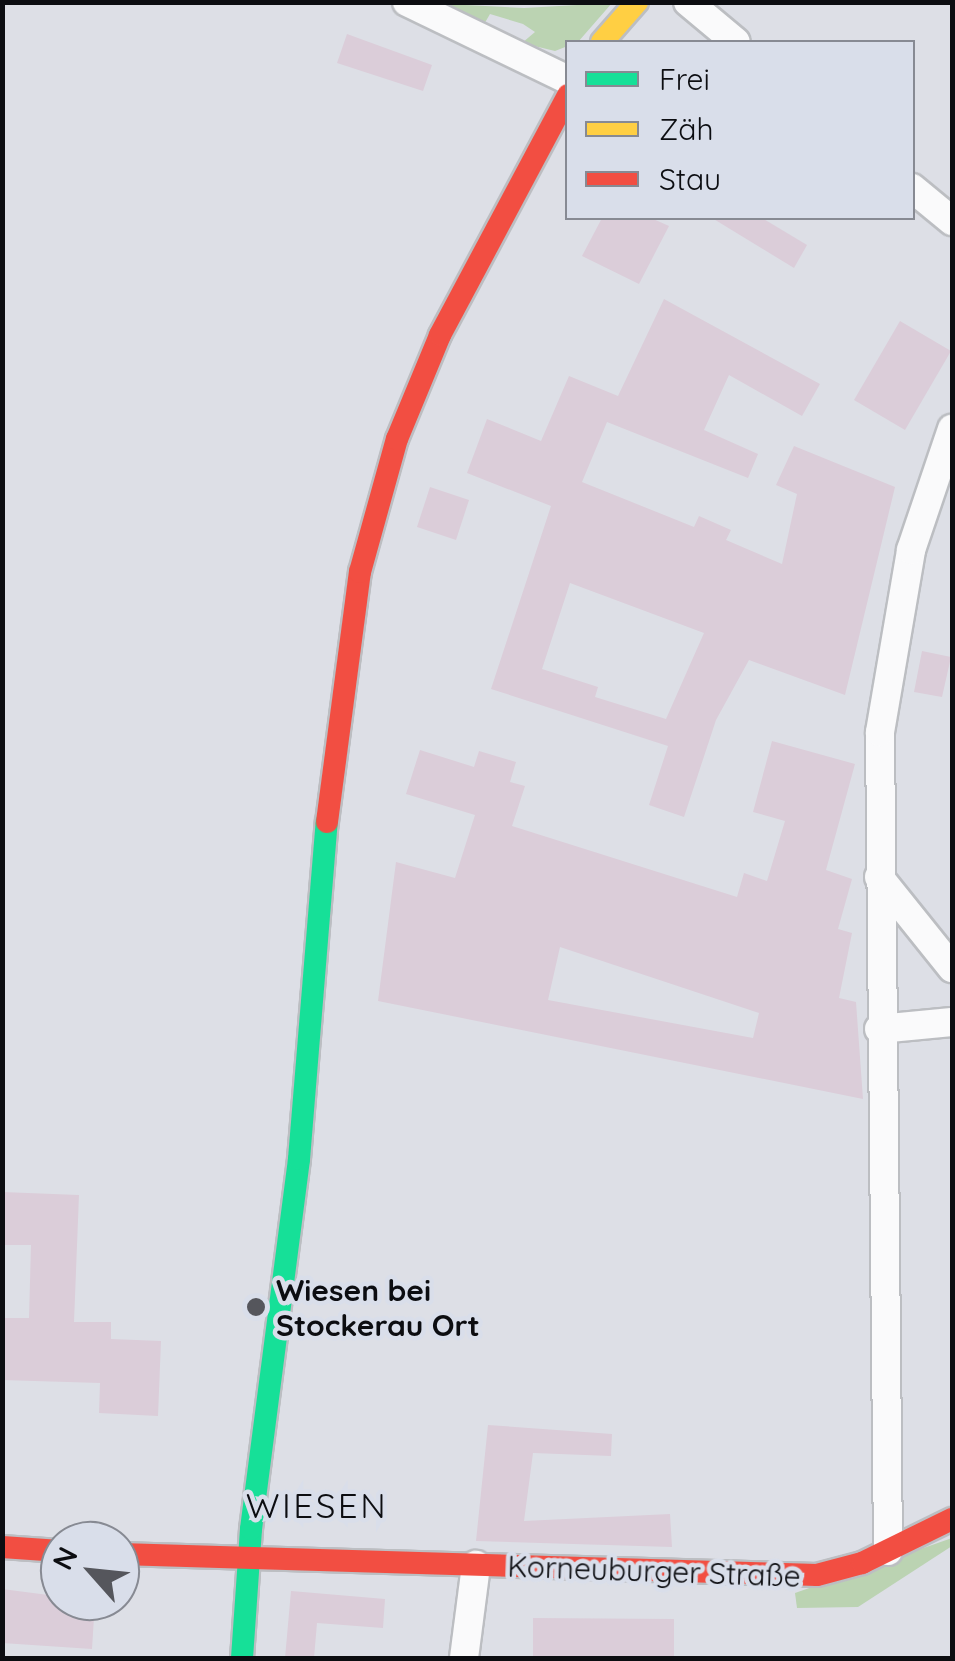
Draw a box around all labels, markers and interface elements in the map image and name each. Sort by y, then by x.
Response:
legend [565,40,915,220]
text: Frei [659,60,710,98]
text: Zäh [659,110,714,148]
text: Stau [659,160,721,198]
place label: Wiesen bei Stockerau Ort [276,1272,480,1342]
marker: Wiesen bei Stockerau Ort [245,1296,267,1318]
district label: WIESEN [246,1484,388,1526]
north arrow [40,1521,140,1621]
text: N [44,1541,85,1575]
street label: Korneuburger Straße [507,1548,801,1594]

